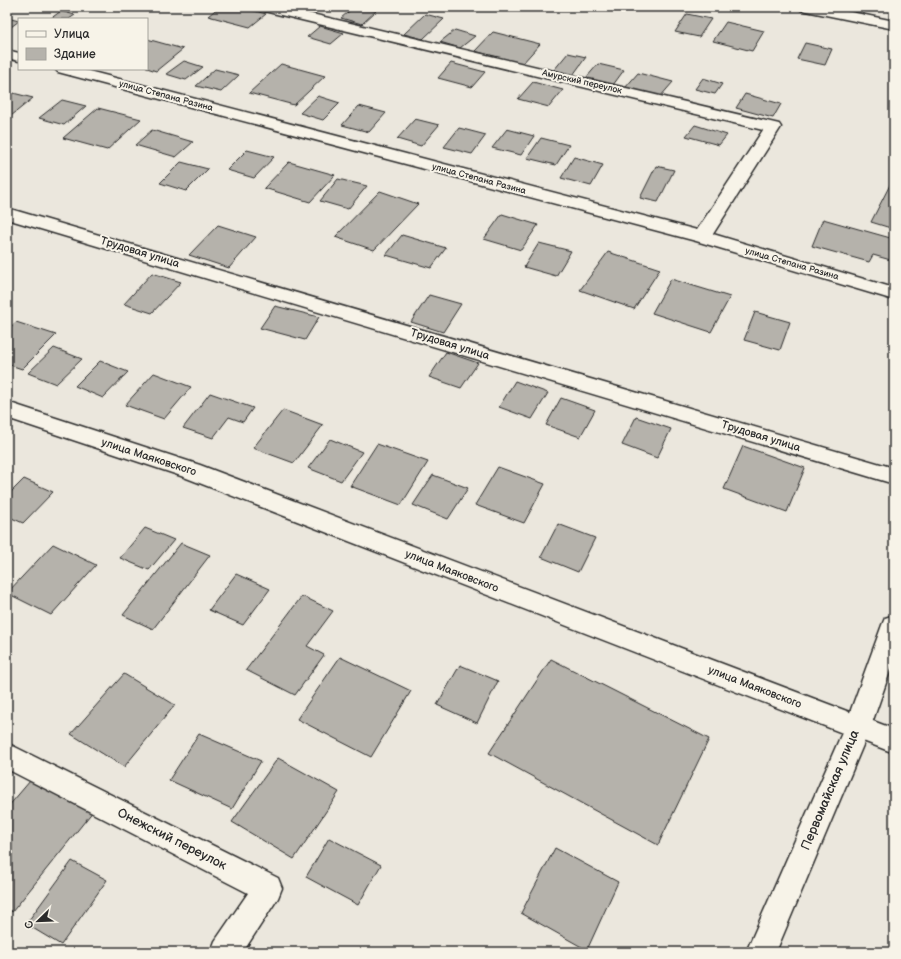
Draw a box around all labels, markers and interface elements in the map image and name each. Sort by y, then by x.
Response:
legend [18,18,148,70]
text: Улица [54,27,90,42]
text: Здание [54,47,96,62]
street label: Амурский переулок [540,67,623,97]
street label: улица Степана Разина [118,78,215,114]
street label: улица Степана Разина [431,161,528,197]
street label: Трудовая улица [99,234,182,270]
street label: улица Степана Разина [744,245,841,283]
street label: Трудовая улица [409,326,492,362]
street label: Трудовая улица [720,418,803,454]
street label: улица Маяковского [100,436,198,479]
street label: улица Маяковского [403,547,501,595]
street label: улица Маяковского [706,663,804,711]
street label: Первомайская улица [797,727,863,853]
street label: Онежский переулок [115,804,229,874]
north arrow [18,901,58,941]
text: С [22,918,37,931]

